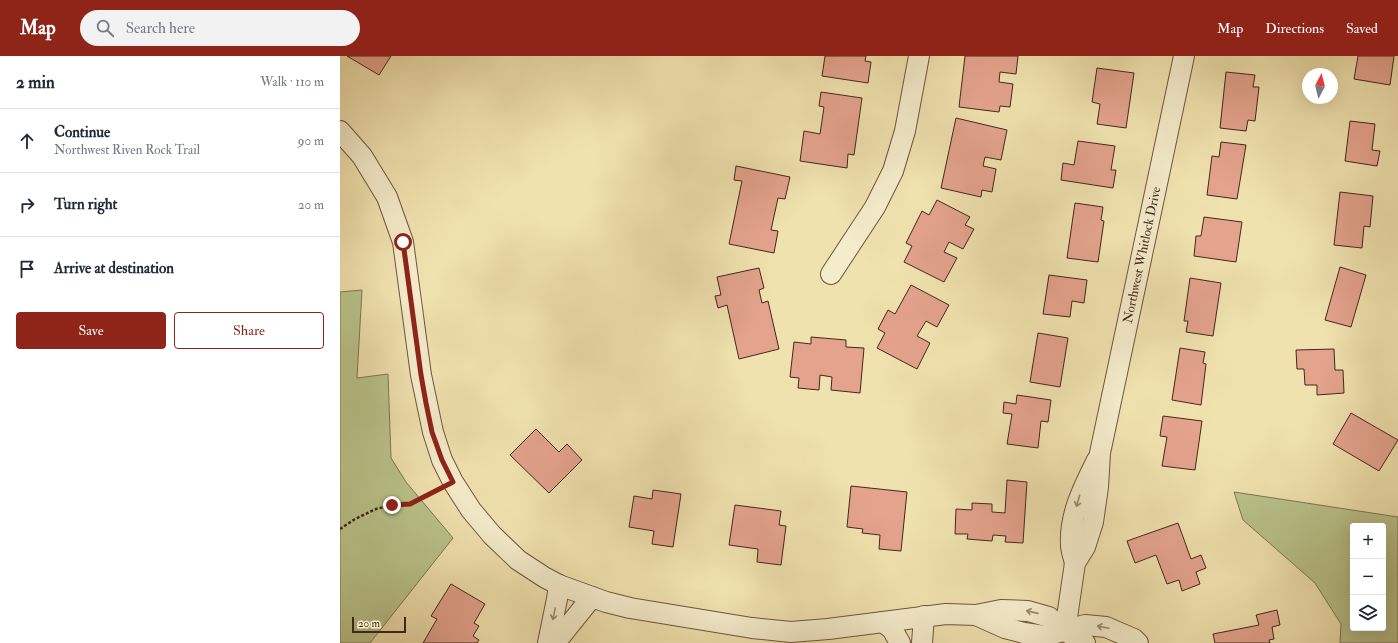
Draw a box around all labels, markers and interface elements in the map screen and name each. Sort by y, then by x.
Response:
search box [80,10,360,46]
text: Map [20,16,56,40]
icon: search [94,17,116,39]
text: Search here [126,19,195,38]
text: Map [1217,20,1243,37]
text: Directions [1265,20,1324,37]
text: Saved [1346,20,1378,37]
north arrow [1302,68,1338,104]
text: 2 min [16,72,55,93]
text: Walk · 110 m [260,74,324,90]
text: Continue [54,123,110,142]
icon: ahead [16,130,38,152]
text: 90 m [298,133,324,149]
text: Northwest Riven Rock Trail [54,142,200,158]
street label: Northwest Whitlock Drive [1120,185,1164,325]
icon: right [16,194,38,216]
text: Turn right [54,195,117,214]
text: 20 m [298,197,324,213]
route start [394,233,412,251]
icon: arrive [16,258,38,280]
text: Arrive at destination [54,259,174,278]
button: Save [16,312,166,349]
button: Share [174,312,324,349]
one-way arrow [1074,494,1081,507]
route end [383,496,401,514]
map controls [1350,523,1386,631]
button: + [1350,523,1386,559]
button: − [1350,559,1386,595]
button: layers [1350,595,1386,631]
one-way arrow [550,607,558,620]
one-way arrow [1026,608,1039,616]
scale bar [352,615,406,634]
text: 20 m [358,617,380,630]
one-way arrow [1097,623,1110,631]

